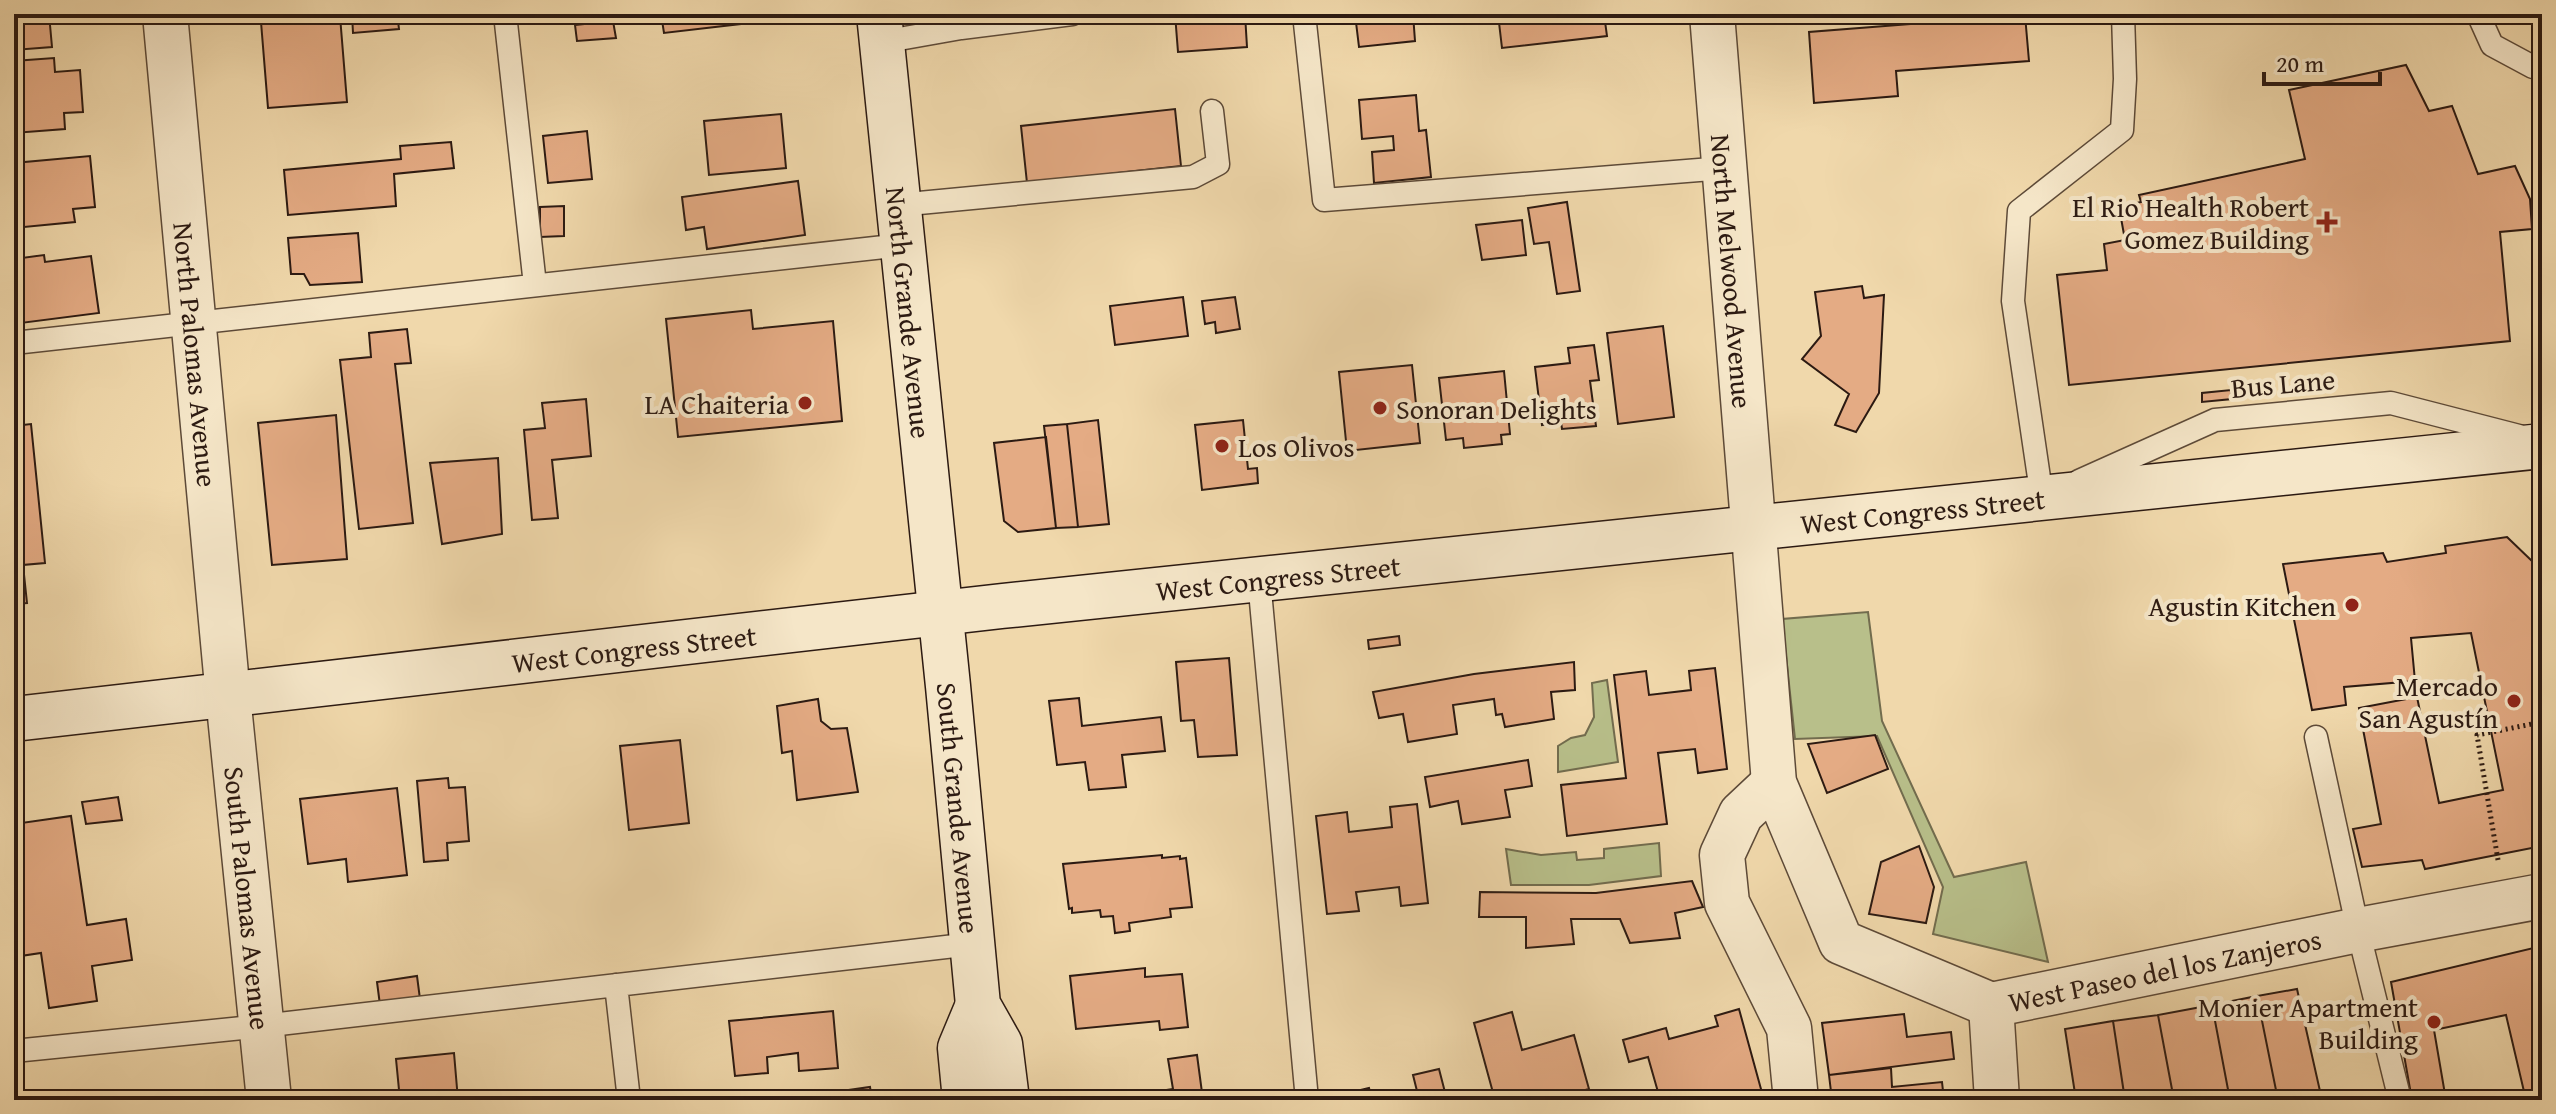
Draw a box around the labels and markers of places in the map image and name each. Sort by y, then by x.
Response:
place label: El Rio Health Robert Gomez Building [2072,186,2309,259]
marker: El Rio Health Robert Gomez Building [2316,211,2338,233]
place label: LA Chaiteria [645,383,790,424]
place label: Sonoran Delights [1396,388,1597,429]
marker: LA Chaiteria [796,394,814,412]
marker: Sonoran Delights [1371,399,1389,417]
place label: Los Olivos [1238,426,1355,467]
marker: Los Olivos [1213,437,1231,455]
place label: Agustin Kitchen [2148,585,2336,626]
marker: Agustin Kitchen [2343,596,2361,614]
place label: Mercado San Agustín [2359,665,2498,738]
marker: Mercado San Agustín [2505,692,2523,710]
place label: Monier Apartment Building [2198,986,2418,1059]
marker: Monier Apartment Building [2425,1013,2443,1031]

